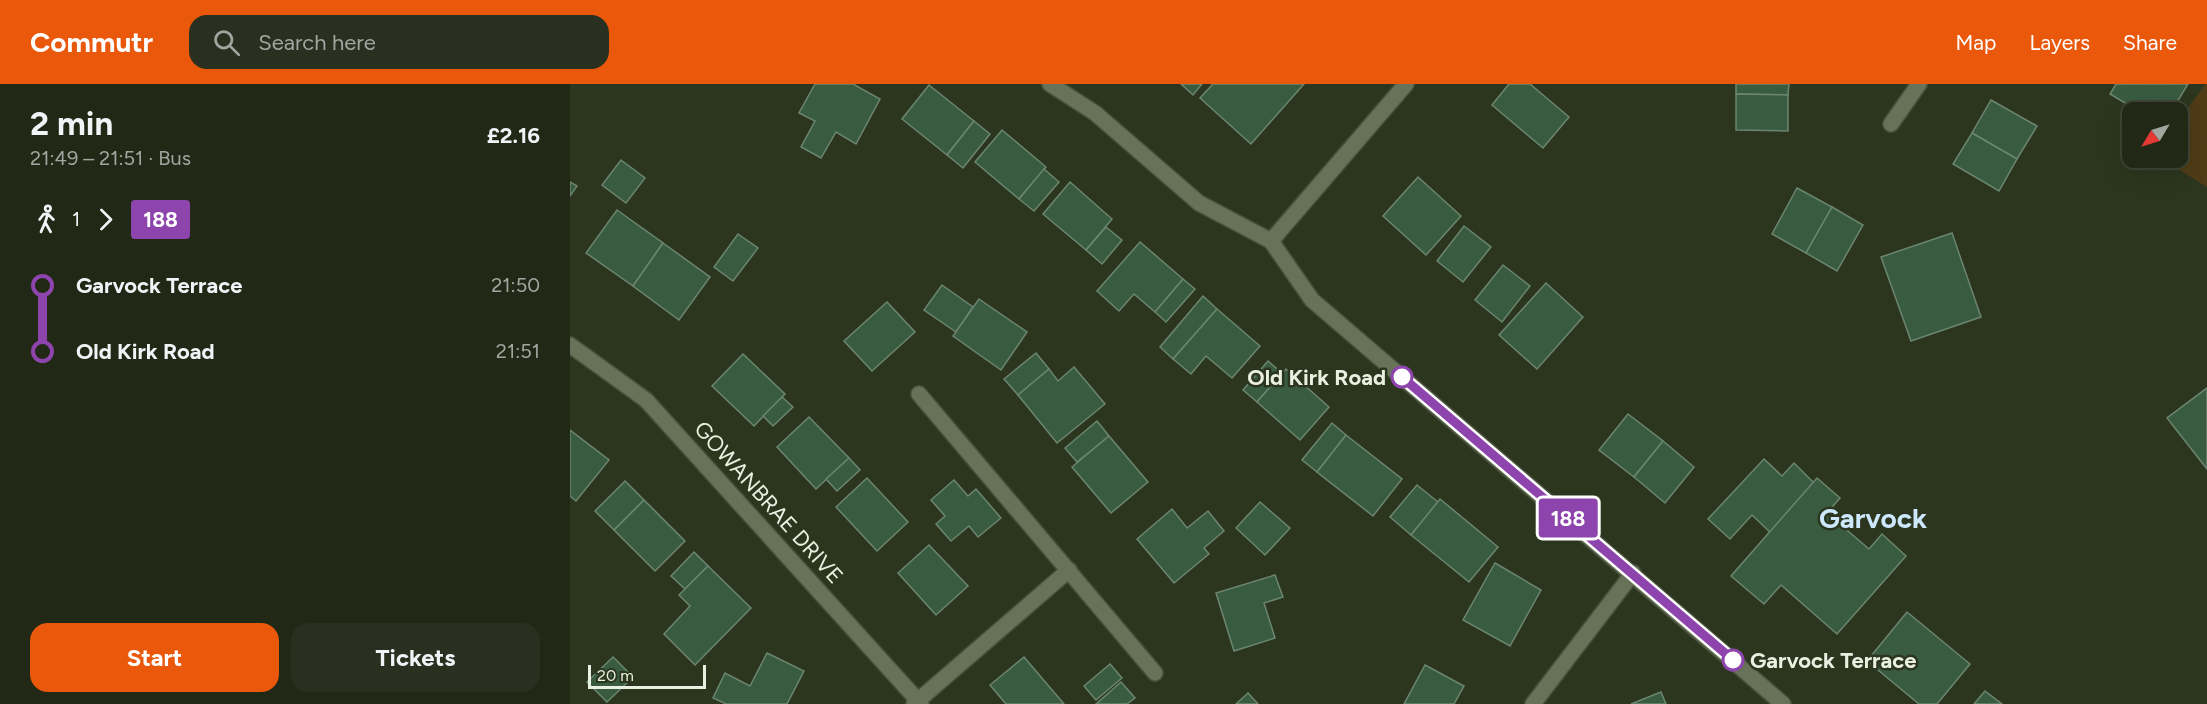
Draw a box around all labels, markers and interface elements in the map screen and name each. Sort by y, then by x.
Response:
search box [189,15,609,69]
text: Commutr [30,25,153,59]
icon: search [210,26,243,59]
text: Search here [258,29,376,56]
text: Map [1956,30,1996,55]
text: Layers [2029,30,2090,55]
text: Share [2123,30,2177,55]
north arrow [2122,102,2188,168]
map controls [2122,102,2188,168]
text: 2 min [30,104,113,143]
text: £2.16 [487,122,540,149]
text: 21:49 – 21:51 · Bus [30,146,191,170]
icon: walk [30,203,63,236]
icon: forward [89,203,122,236]
text: 1 [72,207,80,231]
text: 188 [143,207,178,232]
text: Garvock Terrace [76,272,242,299]
text: 21:50 [491,273,540,297]
text: Old Kirk Road [76,338,215,365]
text: 21:51 [496,339,540,363]
place label: Old Kirk Road [1247,364,1386,391]
marker: Old Kirk Road [1391,366,1413,388]
street label: GOWANBRAE DRIVE [688,415,849,589]
line badge: 188 [1534,498,1602,538]
district label: Garvock [1819,501,1927,535]
text: 188 [1551,506,1585,531]
button: Start [30,623,279,692]
button: Tickets [291,623,540,692]
place label: Garvock Terrace [1750,647,1916,674]
marker: Garvock Terrace [1722,649,1744,671]
scale bar [588,662,706,690]
text: 20 m [597,666,634,685]

